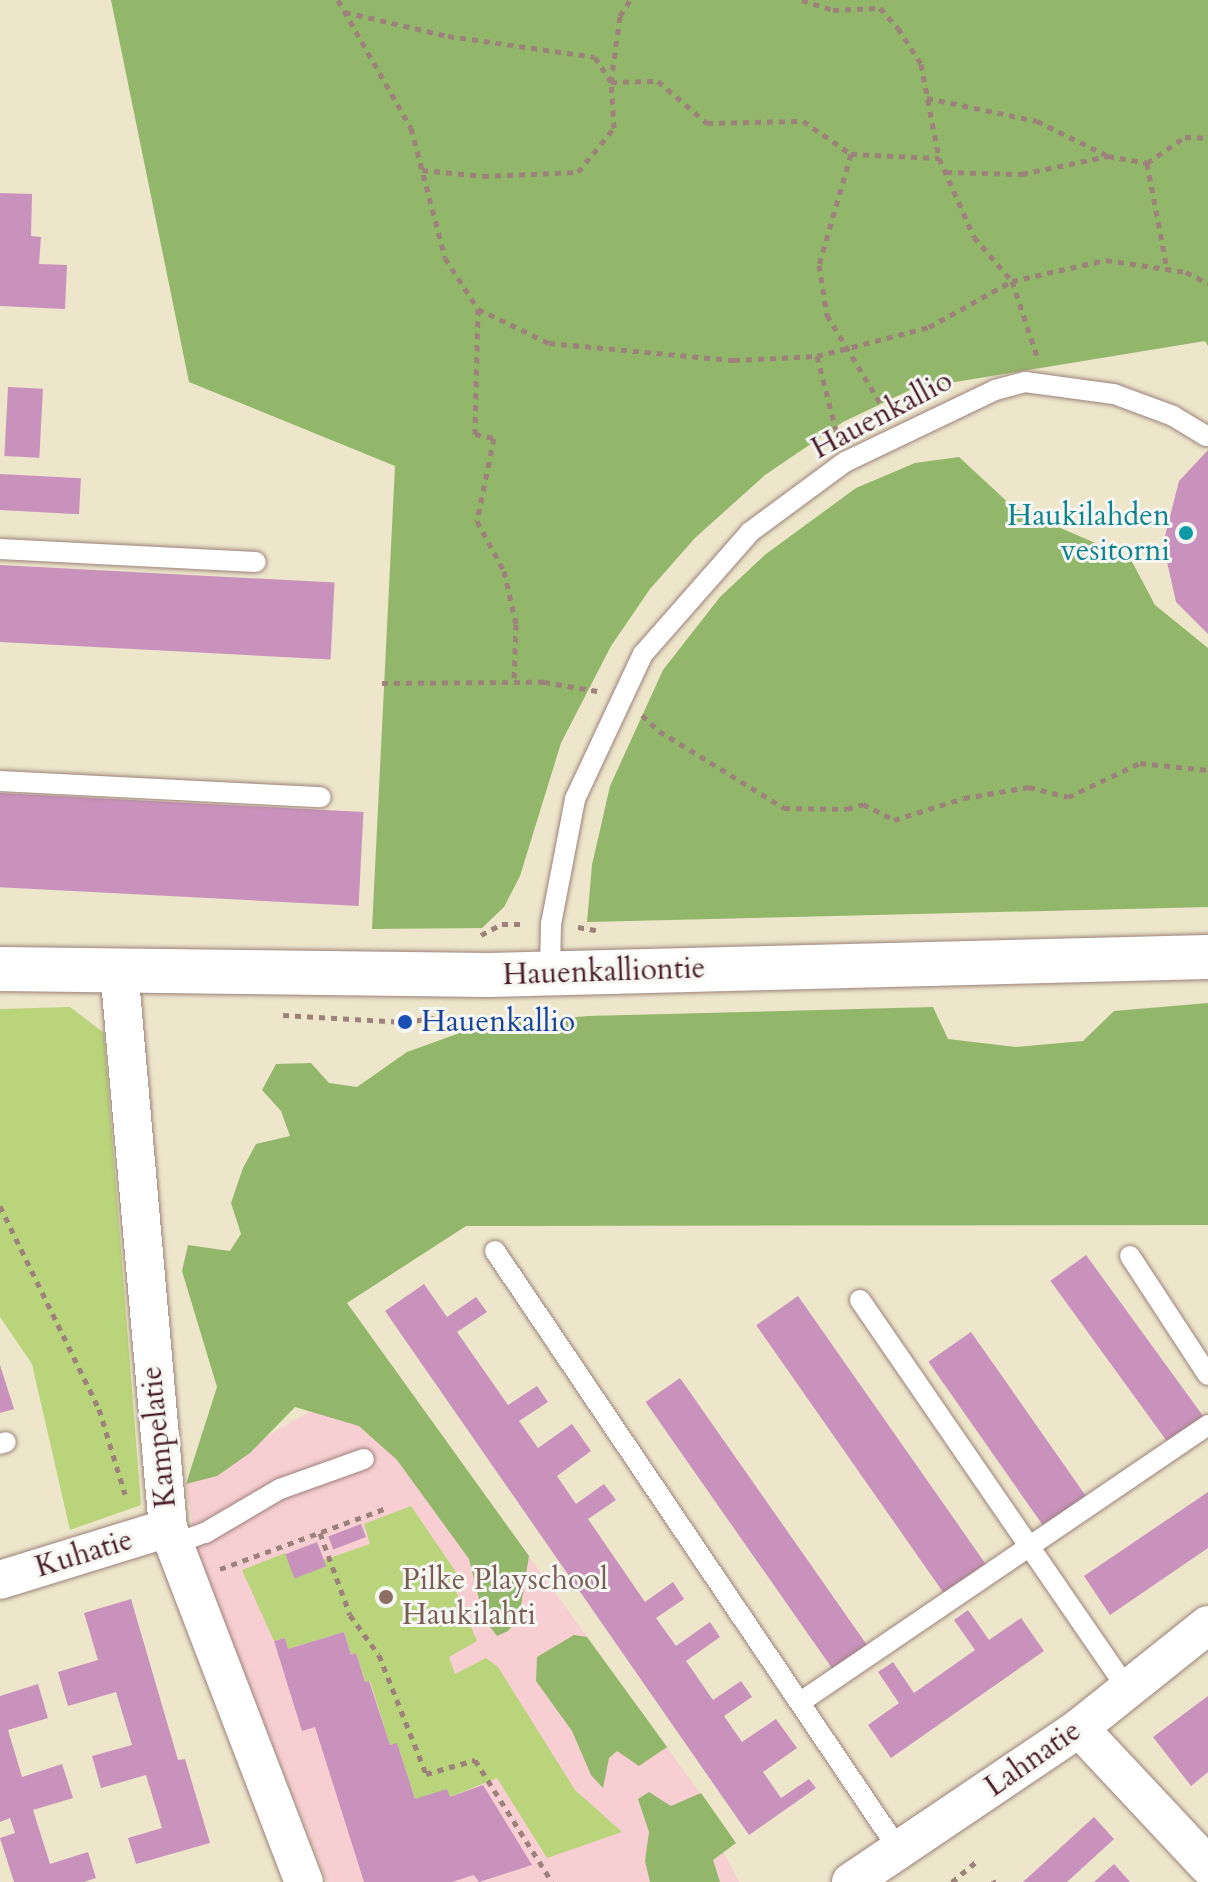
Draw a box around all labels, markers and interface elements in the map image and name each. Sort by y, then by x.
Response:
street label: Hauenkallio [806,363,958,467]
place label: Haukilahden vesitorni [1007,498,1170,568]
marker: Haukilahden vesitorni [1177,524,1195,542]
street label: Hauenkalliontie [502,950,706,994]
place label: Hauenkallio [421,1004,575,1040]
marker: Hauenkallio [396,1013,414,1031]
street label: Kampelatie [134,1364,184,1510]
street label: Kuhatie [31,1522,137,1586]
place label: Pilke Playschool Haukilahti [402,1562,608,1632]
marker: Pilke Playschool Haukilahti [377,1588,395,1606]
street label: Lahnatie [978,1713,1088,1805]

